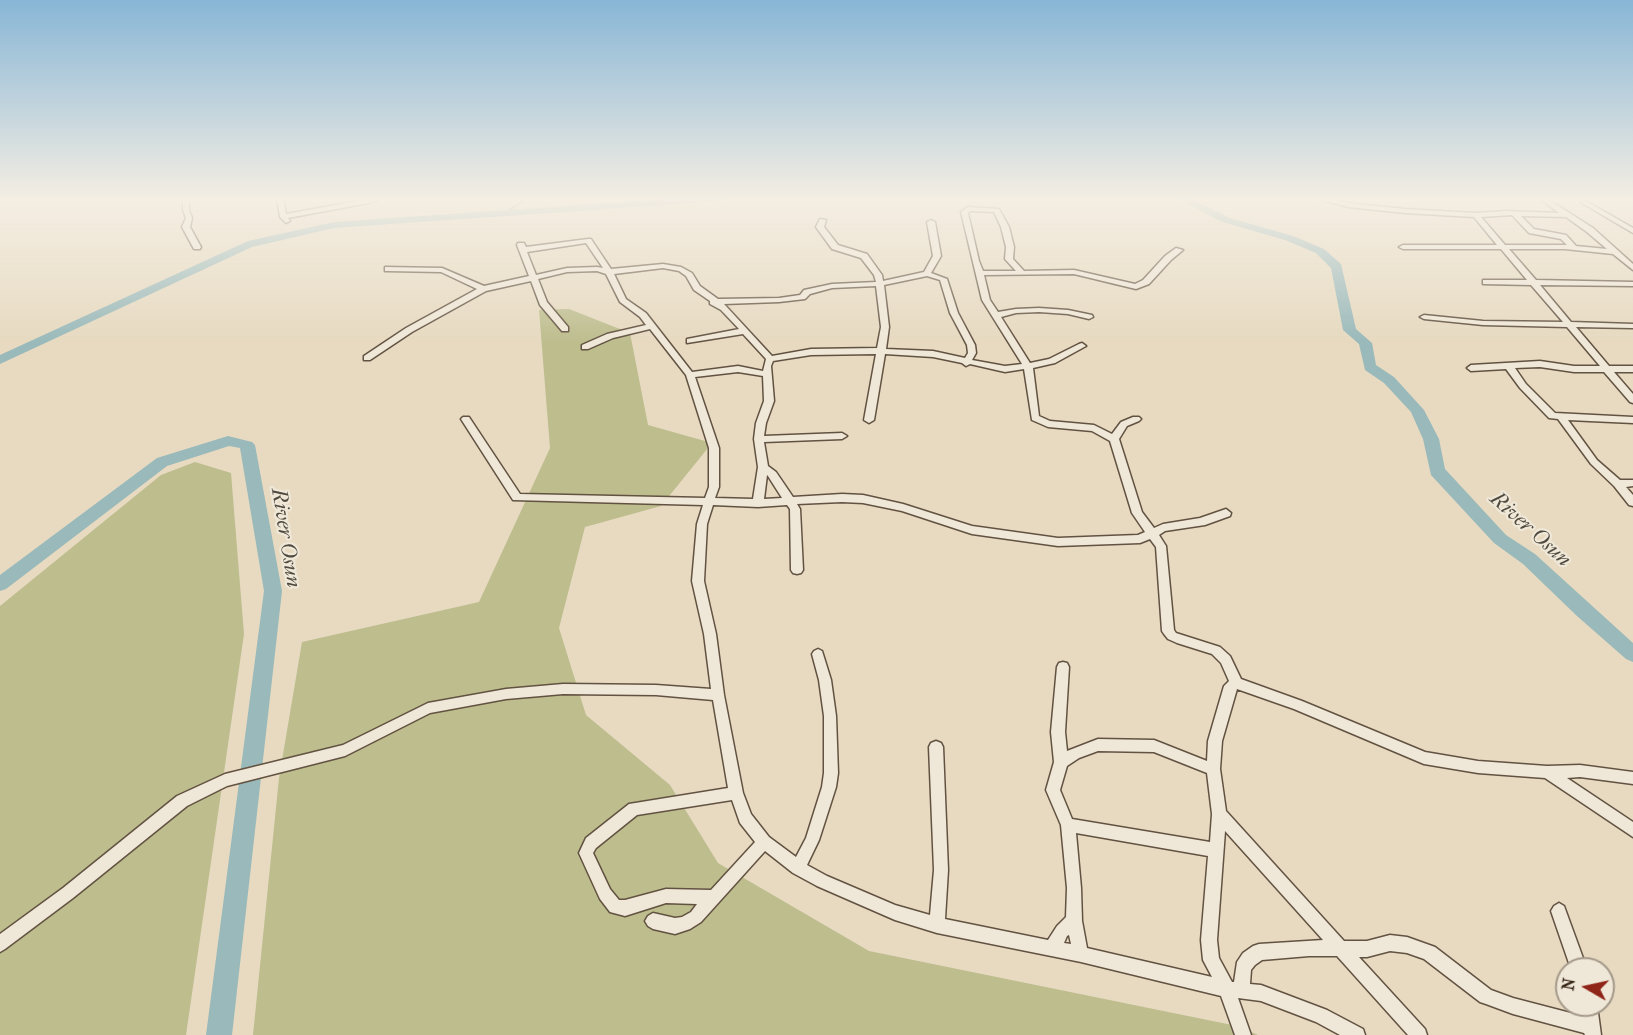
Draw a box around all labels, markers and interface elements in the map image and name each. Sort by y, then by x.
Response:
water label: River Osun [265,486,305,590]
water label: River Osun [1484,487,1576,573]
north arrow [1555,957,1615,1017]
text: N [1558,977,1579,992]

